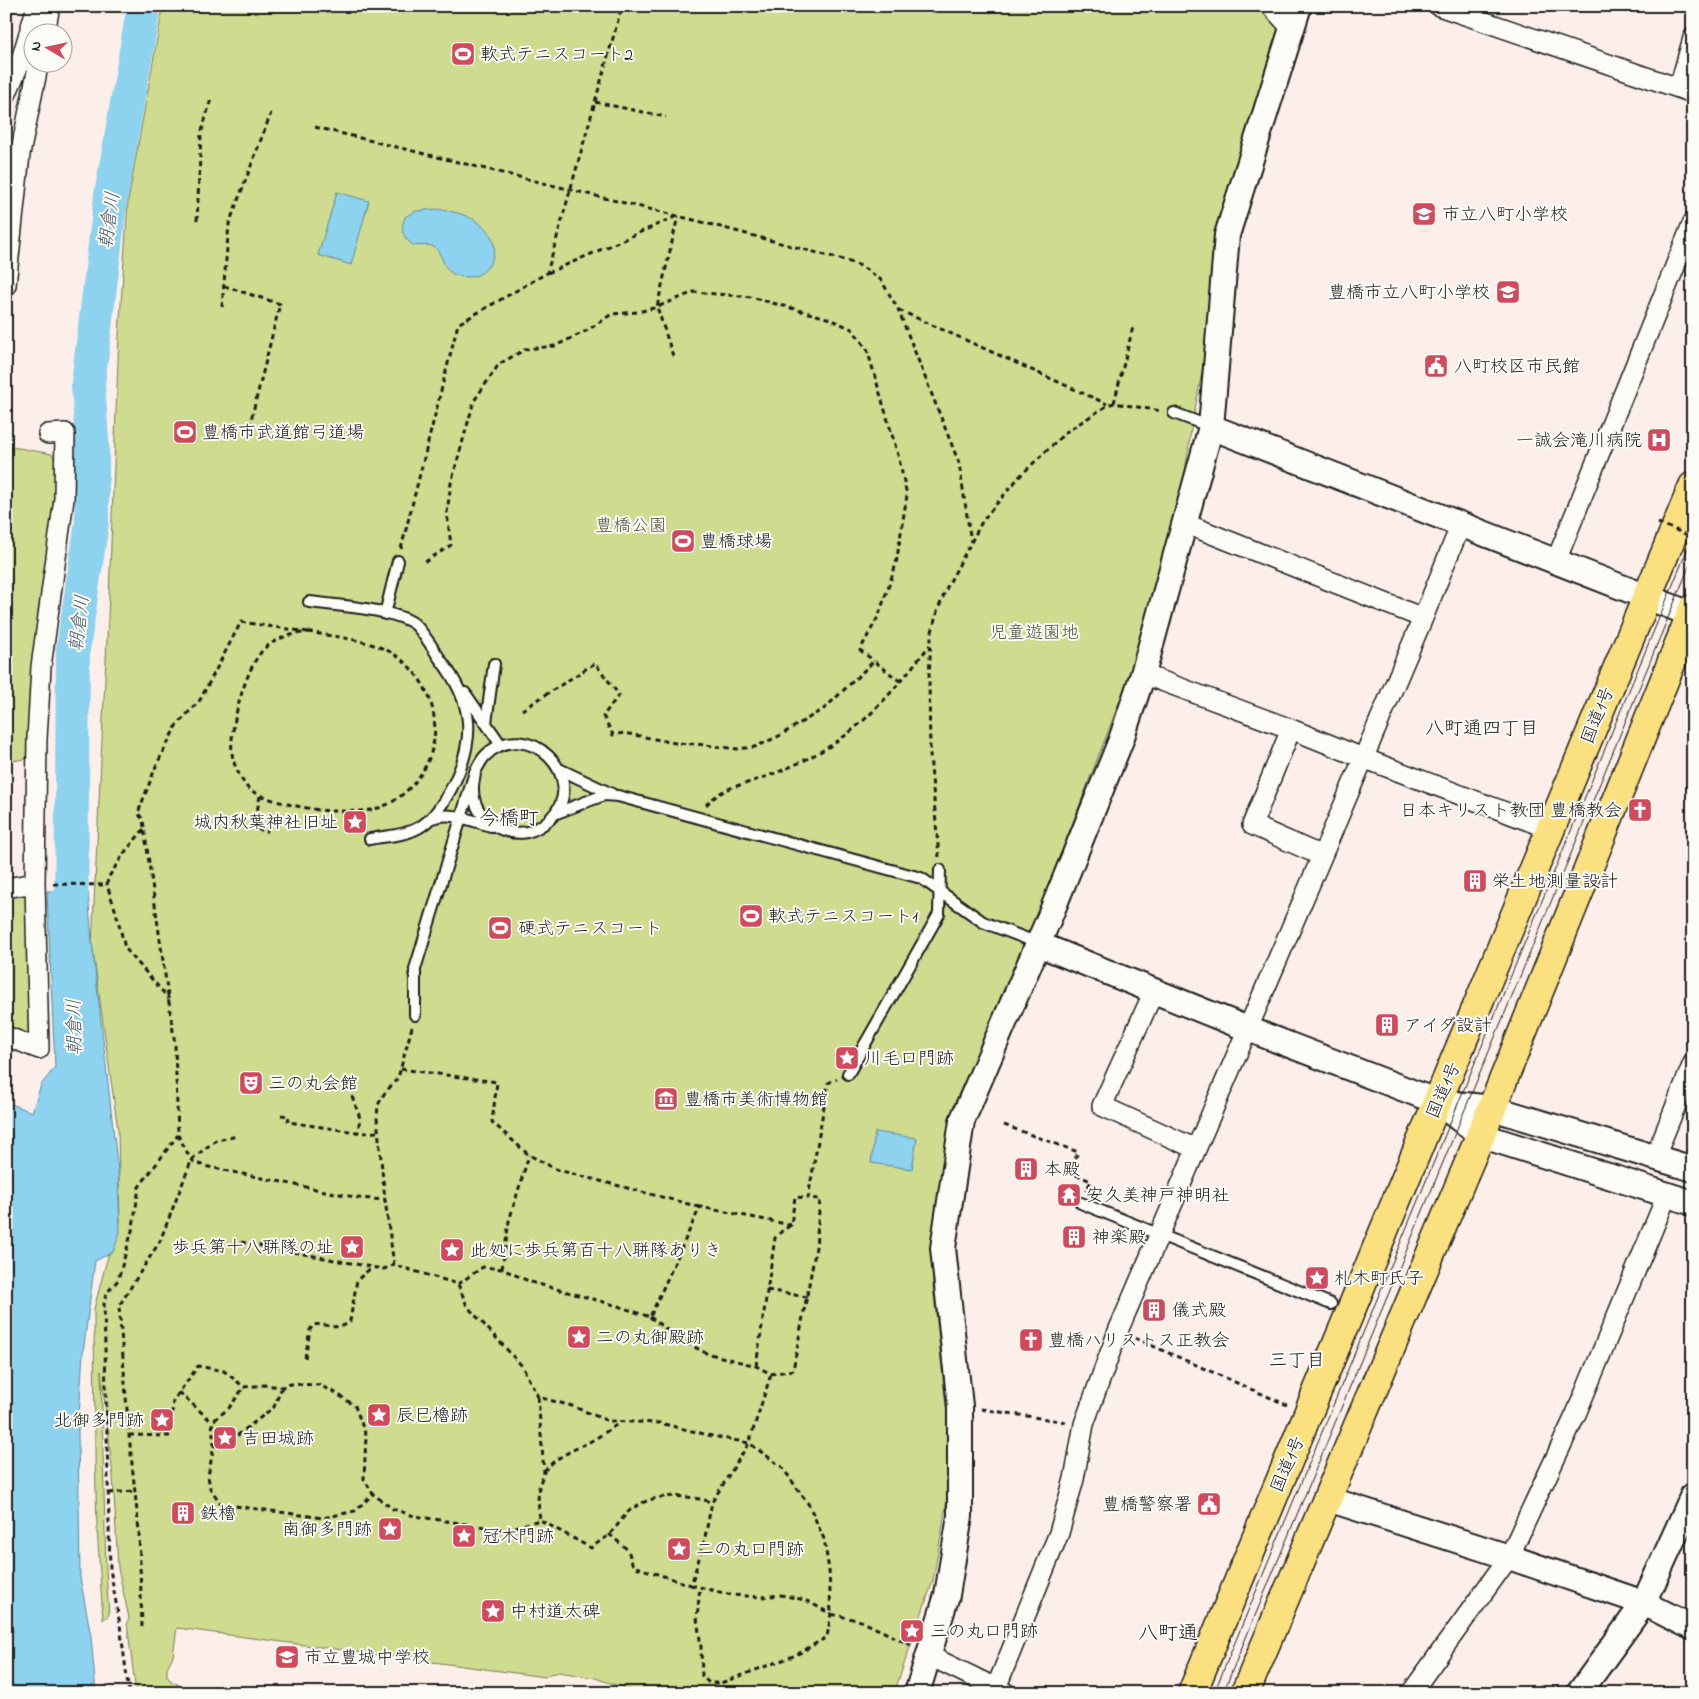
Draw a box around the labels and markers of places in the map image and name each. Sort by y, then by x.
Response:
sports icon: 軟式テニスコート2 [450,41,476,67]
place label: 軟式テニスコート2 [480,43,633,69]
school or university icon: 市立八町小学校 [1411,201,1437,227]
place label: 市立八町小学校 [1442,203,1568,229]
school or university icon: 豊橋市立八町小学校 [1495,279,1521,305]
place label: 豊橋市立八町小学校 [1328,281,1490,307]
public building icon: 八町校区市民館 [1423,353,1449,379]
place label: 八町校区市民館 [1454,355,1580,381]
sports icon: 豊橋市武道館弓道場 [172,419,198,445]
place label: 豊橋市武道館弓道場 [202,421,364,447]
hospital icon: 一誠会滝川病院 [1646,427,1672,453]
place label: 一誠会滝川病院 [1516,429,1642,455]
sports icon: 豊橋球場 [670,528,696,554]
place label: 豊橋球場 [700,530,772,556]
church icon: 日本キリスト教団 豊橋教会 [1627,797,1653,823]
place label: 日本キリスト教団 豊橋教会 [1400,799,1622,825]
place icon: 城内秋葉神社旧址 [342,809,368,835]
place label: 城内秋葉神社旧址 [194,811,338,837]
building icon: 栄土地測量設計 [1462,868,1488,894]
place label: 栄土地測量設計 [1492,870,1618,896]
sports icon: 軟式テニスコート1 [738,903,764,929]
place label: 軟式テニスコート1 [768,905,918,931]
sports icon: 硬式テニスコート [487,915,513,941]
place label: 硬式テニスコート [518,917,662,943]
building icon: アイダ設計 [1374,1012,1400,1038]
place label: アイダ設計 [1404,1014,1492,1040]
place icon: 川毛口門跡 [834,1045,860,1071]
place label: 川毛口門跡 [864,1047,954,1073]
theatre icon: 三の丸会館 [238,1070,264,1096]
place label: 三の丸会館 [268,1072,358,1098]
museum icon: 豊橋市美術博物館 [653,1086,679,1112]
place label: 豊橋市美術博物館 [684,1088,828,1114]
building icon: 本殿 [1013,1156,1039,1182]
place label: 本殿 [1044,1158,1080,1184]
temple icon: 安久美神戸神明社 [1056,1182,1082,1208]
place label: 安久美神戸神明社 [1086,1184,1230,1210]
building icon: 神楽殿 [1061,1224,1087,1250]
place label: 神楽殿 [1092,1226,1146,1252]
place icon: 歩兵第十八聠隊の址 [339,1234,365,1260]
place label: 歩兵第十八聠隊の址 [172,1236,334,1262]
place icon: 此処に歩兵第百十八聠隊ありき [439,1237,465,1263]
place label: 此処に歩兵第百十八聠隊ありき [470,1239,722,1265]
place icon: 札木町氏子 [1304,1265,1330,1291]
place label: 札木町氏子 [1334,1267,1424,1293]
building icon: 儀式殿 [1141,1297,1167,1323]
place label: 儀式殿 [1172,1299,1226,1325]
place icon: 二の丸御殿跡 [566,1324,592,1350]
place label: 二の丸御殿跡 [596,1326,704,1352]
church icon: 豊橋ハリストス正教会 [1018,1327,1044,1353]
place label: 豊橋ハリストス正教会 [1048,1329,1229,1355]
place icon: 辰巳櫓跡 [366,1402,392,1428]
place label: 辰巳櫓跡 [396,1404,468,1430]
place icon: 北御多門跡 [149,1407,175,1433]
place label: 北御多門跡 [54,1409,144,1435]
place icon: 吉田城跡 [212,1425,238,1451]
place label: 吉田城跡 [242,1427,314,1453]
public building icon: 豊橋警察署 [1196,1491,1222,1517]
place label: 豊橋警察署 [1102,1493,1192,1519]
building icon: 鉄櫓 [170,1500,196,1526]
place label: 鉄櫓 [200,1502,236,1528]
place icon: 南御多門跡 [377,1516,403,1542]
place label: 南御多門跡 [282,1518,372,1544]
place icon: 冠木門跡 [451,1523,477,1549]
place label: 冠木門跡 [482,1525,554,1551]
place icon: 二の丸口門跡 [666,1536,692,1562]
place label: 二の丸口門跡 [696,1538,804,1564]
place icon: 中村道太碑 [480,1598,506,1624]
place label: 中村道太碑 [510,1600,600,1626]
place icon: 三の丸口門跡 [899,1618,925,1644]
place label: 三の丸口門跡 [930,1620,1038,1646]
school or university icon: 市立豊城中学校 [274,1644,300,1670]
place label: 市立豊城中学校 [304,1646,430,1672]

